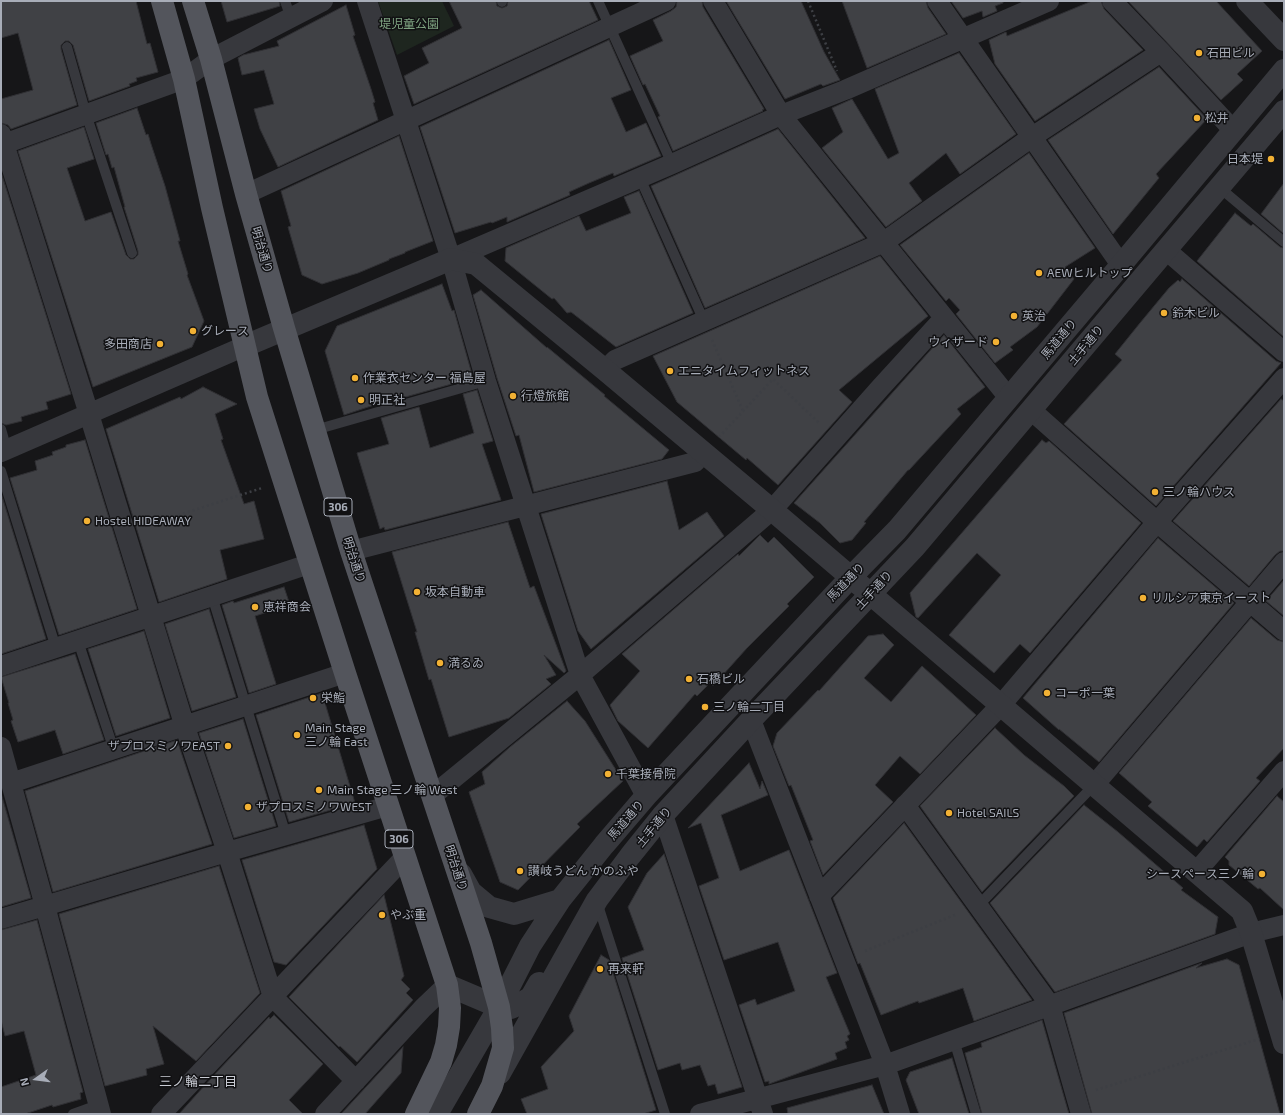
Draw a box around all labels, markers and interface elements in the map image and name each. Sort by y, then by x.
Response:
park label: 堤児童公園 [379,17,439,31]
place label: 石田ビル [1207,46,1255,60]
marker: 石田ビル [1194,48,1204,58]
place label: 松井 [1205,111,1229,125]
marker: 松井 [1192,113,1202,123]
place label: 日本堤 [1227,152,1263,166]
marker: 日本堤 [1266,154,1276,164]
street label: 明治通り [248,225,276,275]
place label: AEWヒルトップ [1047,266,1133,280]
marker: AEWヒルトップ [1034,268,1044,278]
place label: 鈴木ビル [1172,306,1220,320]
marker: 鈴木ビル [1159,308,1169,318]
place label: 英治 [1022,309,1046,323]
marker: 英治 [1009,311,1019,321]
street label: 馬道通り [1038,316,1080,362]
street label: 土手通り [1065,322,1107,368]
place label: グレース [201,324,249,338]
marker: グレース [188,326,198,336]
place label: ウィザード [928,335,988,349]
place label: 多田商店 [104,337,152,351]
marker: ウィザード [991,337,1001,347]
marker: 多田商店 [155,339,165,349]
place label: エニタイムフィットネス [678,364,810,378]
marker: エニタイムフィットネス [665,366,675,376]
place label: 作業衣センター 福島屋 [363,371,486,385]
marker: 作業衣センター 福島屋 [350,373,360,383]
place label: 行燈旅館 [521,389,569,403]
marker: 行燈旅館 [508,391,518,401]
place label: 明正社 [369,393,405,407]
marker: 明正社 [356,395,366,405]
place label: 三ノ輪ハウス [1163,485,1235,499]
marker: 三ノ輪ハウス [1150,487,1160,497]
road number: 306 [324,498,352,516]
place label: Hostel HIDEAWAY [95,514,191,528]
marker: Hostel HIDEAWAY [82,516,92,526]
street label: 明治通り [340,535,368,585]
street label: 馬道通り [824,560,868,604]
street label: 土手通り [852,568,896,612]
place label: 坂本自動車 [425,585,485,599]
marker: 坂本自動車 [412,587,422,597]
place label: リルシア東京イースト [1151,591,1271,605]
marker: リルシア東京イースト [1138,593,1148,603]
place label: 恵祥商会 [263,600,311,614]
marker: 恵祥商会 [250,602,260,612]
place label: 満るゐ [448,656,484,670]
marker: 満るゐ [435,658,445,668]
place label: 石橋ビル [697,672,745,686]
marker: 石橋ビル [684,674,694,684]
place label: コーポ一葉 [1055,686,1115,700]
marker: コーポ一葉 [1042,688,1052,698]
place label: 栄鮨 [321,691,345,705]
marker: 栄鮨 [308,693,318,703]
place label: 三ノ輪二丁目 [713,700,785,714]
marker: 三ノ輪二丁目 [700,702,710,712]
place label: Main Stage 三ノ輪 East [305,721,368,749]
marker: Main Stage 三ノ輪 East [292,730,302,740]
place label: ザプロスミノワEAST [108,739,220,753]
marker: ザプロスミノワEAST [223,741,233,751]
place label: 千葉接骨院 [616,767,676,781]
marker: 千葉接骨院 [603,769,613,779]
place label: Main Stage 三ノ輪 West [327,783,457,797]
marker: Main Stage 三ノ輪 West [314,785,324,795]
street label: 馬道通り [605,797,647,843]
place label: ザプロスミノワWEST [256,800,372,814]
marker: ザプロスミノワWEST [243,802,253,812]
street label: 土手通り [633,804,675,850]
place label: Hotel SAILS [957,806,1019,820]
marker: Hotel SAILS [944,808,954,818]
road number: 306 [385,830,413,848]
street label: 明治通り [442,843,470,893]
place label: 讃岐うどん かのふや [528,864,639,878]
marker: 讃岐うどん かのふや [515,866,525,876]
place label: シースペース三ノ輪 [1146,867,1254,881]
marker: シースペース三ノ輪 [1257,869,1267,879]
place label: やぶ重 [390,908,426,922]
marker: やぶ重 [377,910,387,920]
place label: 再来軒 [608,962,644,976]
marker: 再来軒 [595,964,605,974]
north arrow [16,1059,56,1099]
district label: 三ノ輪二丁目 [159,1074,237,1090]
text: N [17,1077,31,1087]

